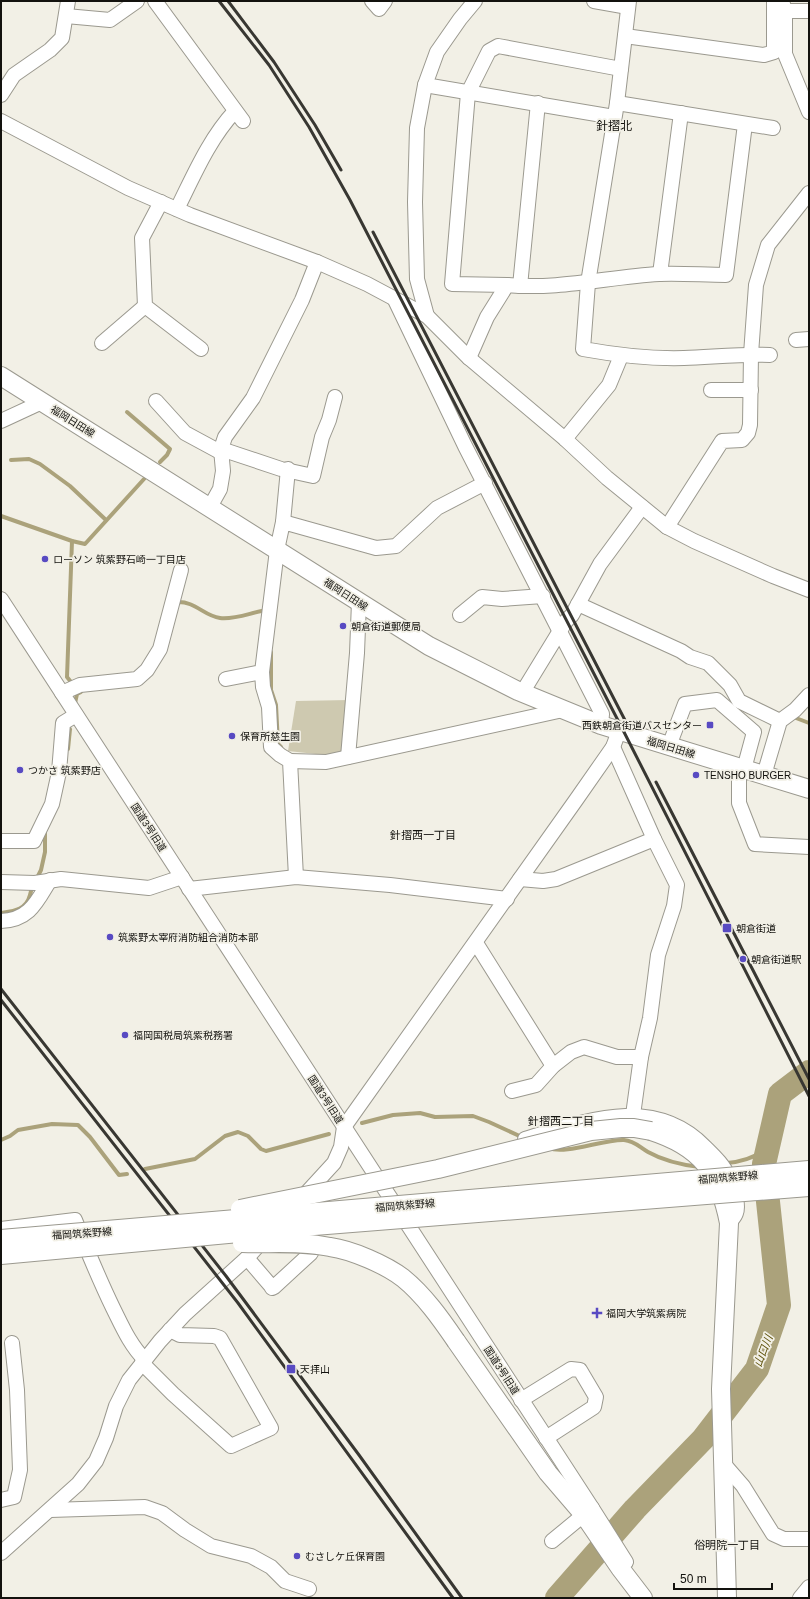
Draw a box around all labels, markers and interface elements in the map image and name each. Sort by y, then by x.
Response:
district label: 針摺北 [596,119,632,133]
street label: 福岡日田線 [49,404,97,439]
marker: ローソン 筑紫野石崎一丁目店 [40,554,50,564]
place label: ローソン 筑紫野石崎一丁目店 [53,554,186,565]
street label: 福岡日田線 [322,576,370,613]
marker: 朝倉街道郵便局 [338,621,348,631]
place label: 朝倉街道郵便局 [351,621,421,632]
place label: 西鉄朝倉街道バスセンター [582,720,702,731]
marker: 西鉄朝倉街道バスセンター [705,720,715,730]
marker: 保育所慈生園 [227,731,237,741]
place label: 保育所慈生園 [240,731,300,742]
street label: 福岡日田線 [645,735,696,760]
marker: つかさ 筑紫野店 [15,765,25,775]
place label: つかさ 筑紫野店 [28,765,101,776]
marker: TENSHO BURGER [691,770,701,780]
place label: TENSHO BURGER [704,770,791,781]
street label: 国道3号旧道 [129,801,168,854]
district label: 針摺西一丁目 [390,829,456,841]
marker: 朝倉街道 [721,922,733,934]
place label: 朝倉街道 [736,923,776,934]
marker: 筑紫野太宰府消防組合消防本部 [105,932,115,942]
place label: 筑紫野太宰府消防組合消防本部 [118,932,258,943]
marker: 朝倉街道駅 [738,954,748,964]
place label: 朝倉街道駅 [751,954,802,965]
marker: 福岡国税局筑紫税務署 [120,1030,130,1040]
place label: 福岡国税局筑紫税務署 [133,1030,233,1041]
street label: 国道3号旧道 [306,1073,345,1126]
district label: 針摺西二丁目 [528,1115,594,1127]
street label: 福岡筑紫野線 [698,1169,758,1186]
street label: 福岡筑紫野線 [375,1197,435,1214]
street label: 福岡筑紫野線 [52,1226,112,1241]
marker: 福岡大学筑紫病院 [591,1307,603,1319]
place label: 福岡大学筑紫病院 [606,1308,686,1319]
water label: 山口川 [751,1333,775,1369]
street label: 国道3号旧道 [482,1344,521,1397]
marker: 天拝山 [285,1363,297,1375]
place label: 天拝山 [300,1364,330,1375]
district label: 俗明院一丁目 [694,1539,760,1551]
marker: むさしケ丘保育園 [292,1551,302,1561]
place label: むさしケ丘保育園 [305,1551,385,1562]
scale bar [674,1565,772,1591]
text: 50 m [680,1572,707,1586]

